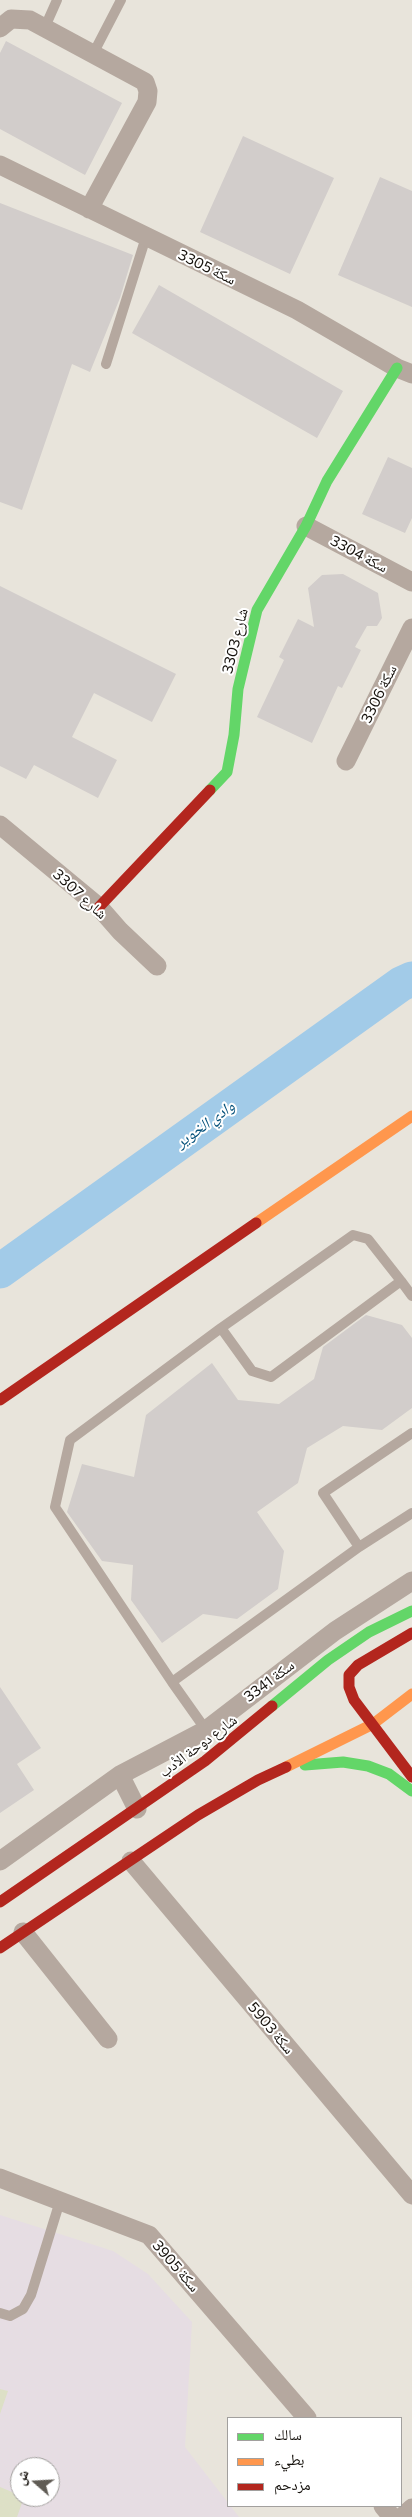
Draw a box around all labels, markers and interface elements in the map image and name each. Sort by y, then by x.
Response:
street label: 3305 سكة [175,245,239,289]
street label: سكة 3304 [327,531,391,577]
street label: 3303 شارع [218,606,252,676]
street label: سكة 3306 [357,662,401,726]
street label: 3307 شارع [49,865,111,923]
water label: وادي الخوير [172,1096,238,1152]
street label: سكة 3341 [240,1656,298,1706]
street label: شارع دوحة الأدب [155,1711,241,1781]
street label: سكة 5903 [244,1998,298,2058]
street label: سكة 3905 [149,2237,203,2295]
legend [227,2417,402,2507]
text: سالك [274,2425,302,2443]
text: بطيء [274,2450,304,2468]
north arrow [10,2457,60,2507]
text: ش [11,2467,32,2487]
text: مزدحم [274,2475,311,2493]

